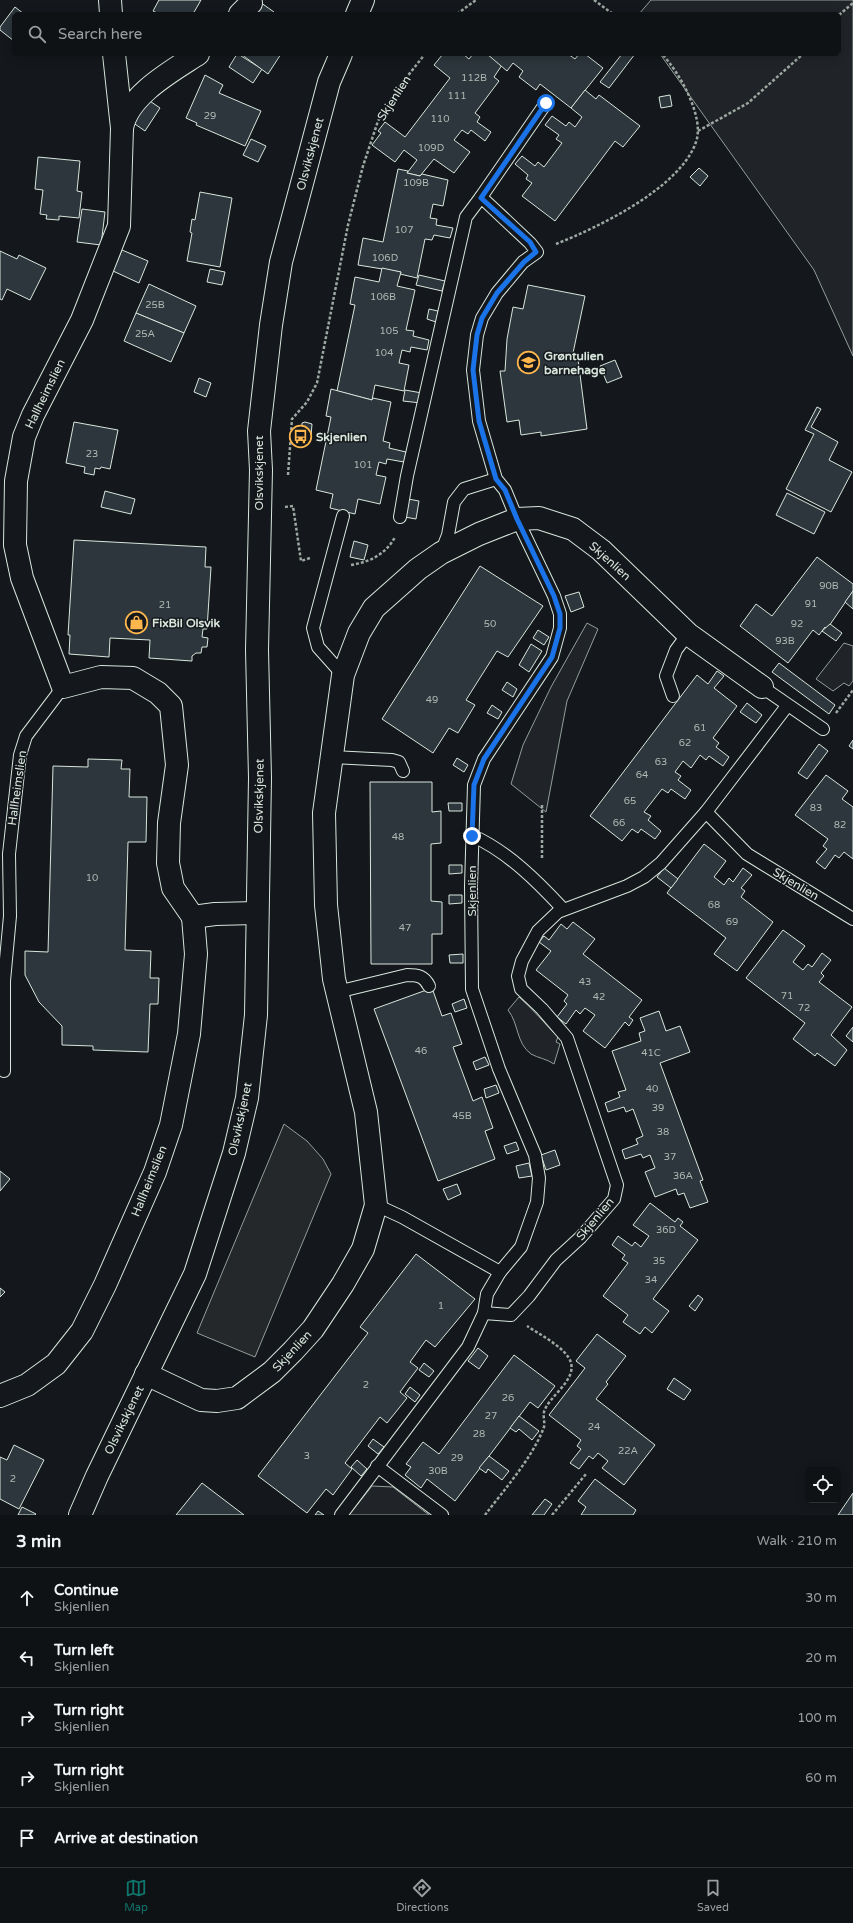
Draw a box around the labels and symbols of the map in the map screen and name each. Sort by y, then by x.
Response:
house number: 112B [461,72,487,84]
street label: Skjenlien [374,73,414,123]
house number: 111 [448,90,466,102]
route start [537,94,555,112]
house number: 29 [204,110,216,122]
house number: 110 [431,113,449,125]
street label: Olsvikskjenet [294,116,327,192]
house number: 109D [418,142,444,154]
house number: 109B [403,177,429,189]
house number: 107 [395,224,413,236]
house number: 106D [372,252,398,264]
house number: 106B [370,291,396,303]
house number: 25B [145,299,165,311]
house number: 105 [380,325,398,337]
house number: 25A [135,328,155,340]
house number: 104 [375,347,393,359]
place label: Grøntulien barnehage [544,349,606,378]
school or university icon: Grøntulien barnehage [516,350,542,376]
street label: Hallheimslien [22,357,68,431]
bus stop icon: Skjenlien [288,424,314,450]
place label: Skjenlien [316,430,367,445]
street label: Olsvikskjenet [252,435,266,511]
house number: 23 [86,448,98,460]
house number: 101 [354,459,372,471]
street label: Skjenlien [586,539,634,583]
house number: 90B [819,580,839,592]
house number: 91 [805,598,817,610]
house number: 21 [159,599,171,611]
shop icon: FixBil Olsvik [123,610,149,636]
place label: FixBil Olsvik [152,616,221,630]
house number: 50 [484,618,496,630]
house number: 92 [791,618,803,630]
house number: 93B [775,635,795,647]
house number: 49 [426,694,438,706]
house number: 61 [694,722,706,734]
house number: 62 [679,737,691,749]
street label: Hallheimslien [5,750,29,826]
house number: 63 [655,756,667,768]
street label: Olsvikskjenet [251,758,267,834]
house number: 64 [636,769,648,781]
house number: 65 [624,795,636,807]
house number: 83 [810,802,822,814]
house number: 66 [613,817,625,829]
house number: 82 [834,819,846,831]
route end [463,827,481,845]
house number: 48 [392,831,404,843]
street label: Skjenlien [465,865,479,917]
street label: Skjenlien [771,865,821,903]
house number: 10 [86,872,98,884]
house number: 68 [708,899,720,911]
house number: 69 [726,916,738,928]
house number: 47 [399,922,411,934]
house number: 43 [579,976,591,988]
house number: 71 [781,990,793,1002]
house number: 42 [593,991,605,1003]
house number: 72 [798,1002,810,1014]
house number: 46 [415,1045,427,1057]
house number: 41C [641,1047,661,1059]
street label: Olsvikskjenet [225,1080,255,1157]
house number: 40 [646,1083,658,1095]
house number: 39 [652,1102,664,1114]
house number: 45B [452,1110,472,1122]
house number: 38 [657,1126,669,1138]
street label: Hallheimslien [128,1143,170,1219]
house number: 37 [664,1151,676,1163]
house number: 36A [673,1170,693,1182]
street label: Skjenlien [573,1195,617,1243]
house number: 36D [656,1224,676,1236]
house number: 35 [653,1255,665,1267]
house number: 34 [645,1274,657,1286]
house number: 1 [438,1300,444,1312]
street label: Skjenlien [269,1328,315,1374]
house number: 2 [363,1379,369,1391]
street label: Olsvikskjenet [101,1383,147,1457]
house number: 26 [502,1392,514,1404]
house number: 27 [485,1410,497,1422]
house number: 24 [588,1421,600,1433]
house number: 28 [473,1428,485,1440]
house number: 22A [618,1445,638,1457]
house number: 3 [304,1450,310,1462]
house number: 29 [451,1452,463,1464]
house number: 30B [428,1465,448,1477]
house number: 2 [10,1473,16,1485]

